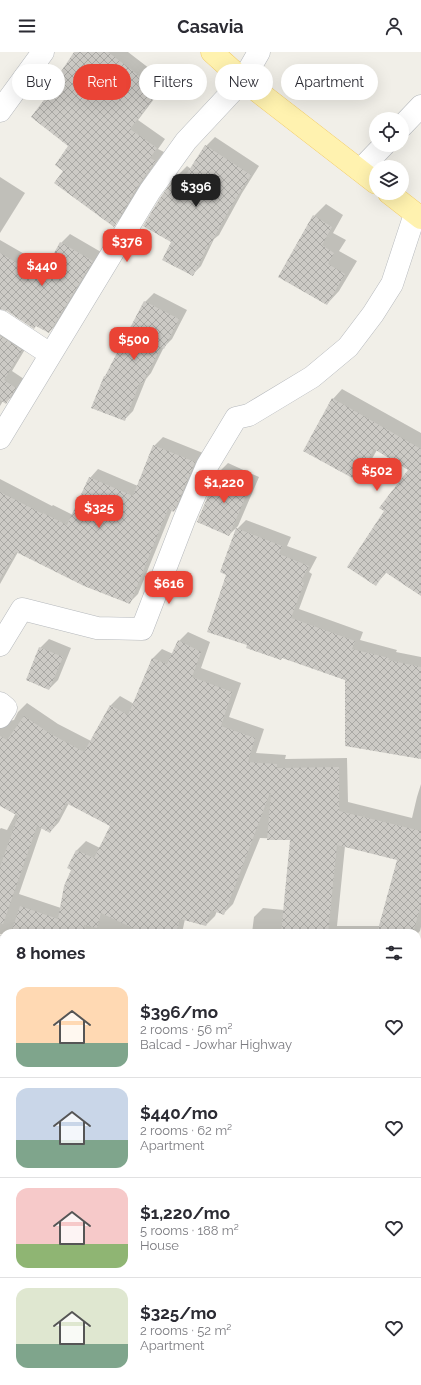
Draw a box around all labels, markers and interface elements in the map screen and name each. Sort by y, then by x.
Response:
icon: menu [16,15,38,37]
icon: person [383,15,405,37]
text: Casavia [177,16,244,37]
chip: Buy [12,64,65,100]
chip: Rent [73,64,131,100]
chip: Filters [139,64,207,100]
chip: New [215,64,273,100]
chip: Apartment [281,64,378,100]
map controls [369,112,409,200]
button: locate [369,112,409,152]
button: layers [369,160,409,200]
pin: $396 [172,174,220,208]
text: $396 [181,179,211,194]
pin: $376 [103,229,151,263]
text: $376 [112,234,142,249]
pin: $440 [18,253,66,287]
text: $440 [26,258,58,273]
pin: $500 [110,327,158,361]
text: $500 [118,332,150,347]
pin: $502 [353,458,401,492]
text: $502 [362,463,392,478]
pin: $1,220 [191,470,257,504]
text: $1,220 [204,475,244,490]
pin: $325 [75,495,123,529]
text: $325 [84,500,114,515]
pin: $616 [145,571,193,605]
text: $616 [154,576,184,591]
icon: filters [383,942,405,964]
text: 8 homes [16,943,85,963]
text: $396/mo [140,1002,218,1022]
icon: home [48,1003,96,1051]
icon: heart [383,1016,405,1038]
text: 2 rooms · 56 m² [140,1022,232,1037]
text: Balcad - Jowhar Highway [140,1037,292,1052]
text: $440/mo [140,1103,218,1123]
icon: home [48,1104,96,1152]
icon: heart [383,1117,405,1139]
text: 2 rooms · 62 m² [140,1123,232,1138]
text: Apartment [140,1138,204,1153]
text: $1,220/mo [140,1203,230,1223]
icon: home [48,1204,96,1252]
icon: heart [383,1217,405,1239]
text: 5 rooms · 188 m² [140,1223,239,1238]
text: House [140,1238,179,1253]
text: $325/mo [140,1303,217,1323]
icon: home [48,1304,96,1352]
icon: heart [383,1317,405,1339]
text: 2 rooms · 52 m² [140,1323,231,1338]
text: Apartment [140,1338,204,1353]

